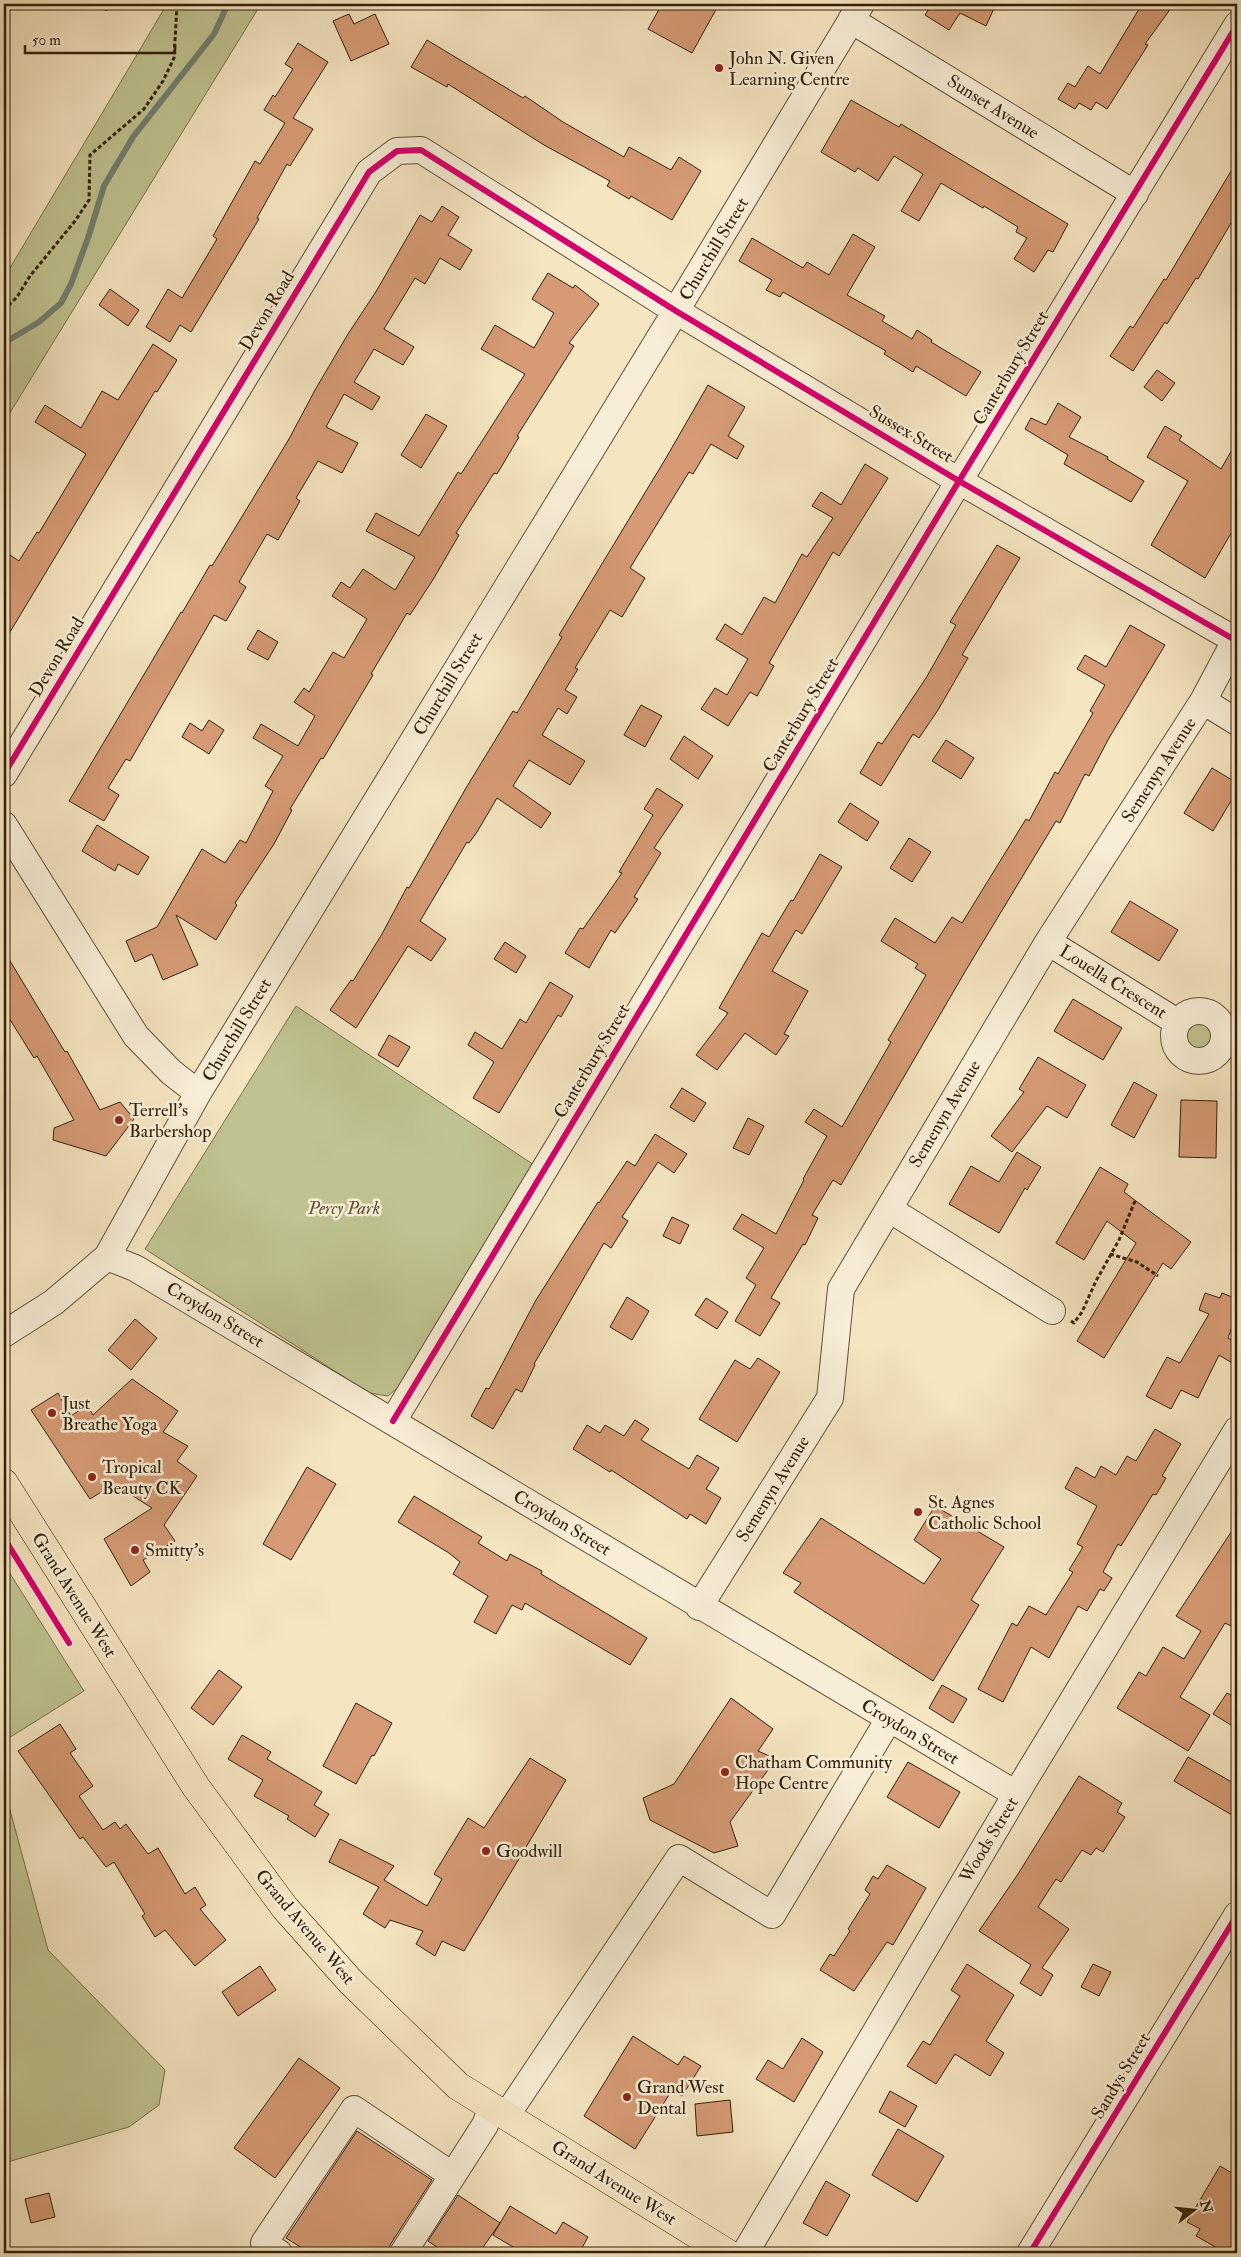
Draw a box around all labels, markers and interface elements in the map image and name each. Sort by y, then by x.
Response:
scale bar [25,22,175,54]
text: 50 m [32,31,61,50]
place label: John N. Given Learning Centre [728,47,850,91]
marker: John N. Given Learning Centre [713,62,725,74]
street label: Sunset Avenue [943,70,1044,145]
street label: Churchill Street [674,193,754,305]
street label: Devon Road [234,267,300,355]
street label: Canterbury Street [968,306,1054,429]
street label: Sussex Street [865,400,957,468]
street label: Devon Road [24,613,90,701]
street label: Churchill Street [408,628,488,740]
street label: Canterbury Street [758,653,844,776]
street label: Semenyn Avenue [1116,713,1202,827]
street label: Louella Crescent [1055,940,1171,1024]
street label: Churchill Street [197,974,277,1086]
street label: Canterbury Street [549,999,635,1122]
street label: Semenyn Avenue [904,1056,986,1172]
place label: Terrell's Barbershop [129,1099,211,1143]
marker: Terrell's Barbershop [113,1114,125,1126]
park label: Percy Park [307,1197,380,1220]
street label: Croydon Street [162,1277,268,1353]
place label: Just Breathe Yoga [61,1392,158,1436]
marker: Just Breathe Yoga [46,1407,58,1419]
street label: Semenyn Avenue [731,1431,815,1546]
place label: Tropical Beauty CK [102,1456,182,1500]
marker: Tropical Beauty CK [86,1471,98,1483]
street label: Croydon Street [509,1485,615,1561]
place label: St. Agnes Catholic School [928,1491,1042,1535]
marker: St. Agnes Catholic School [912,1506,924,1518]
street label: Grand Avenue West [26,1528,122,1662]
place label: Smitty's [145,1539,204,1562]
marker: Smitty's [129,1544,141,1556]
street label: Croydon Street [857,1694,963,1770]
place label: Chatham Community Hope Centre [735,1751,893,1795]
marker: Chatham Community Hope Centre [719,1766,731,1778]
street label: Woods Street [954,1793,1024,1888]
place label: Goodwill [496,1840,563,1863]
marker: Goodwill [480,1845,492,1857]
street label: Grand Avenue West [250,1865,360,1989]
street label: Sandys Street [1086,2028,1156,2123]
place label: Grand West Dental [637,2076,725,2120]
marker: Grand West Dental [621,2091,633,2103]
street label: Grand Avenue West [547,2135,681,2231]
north arrow [1168,2184,1218,2234]
text: N [1196,2197,1216,2215]

